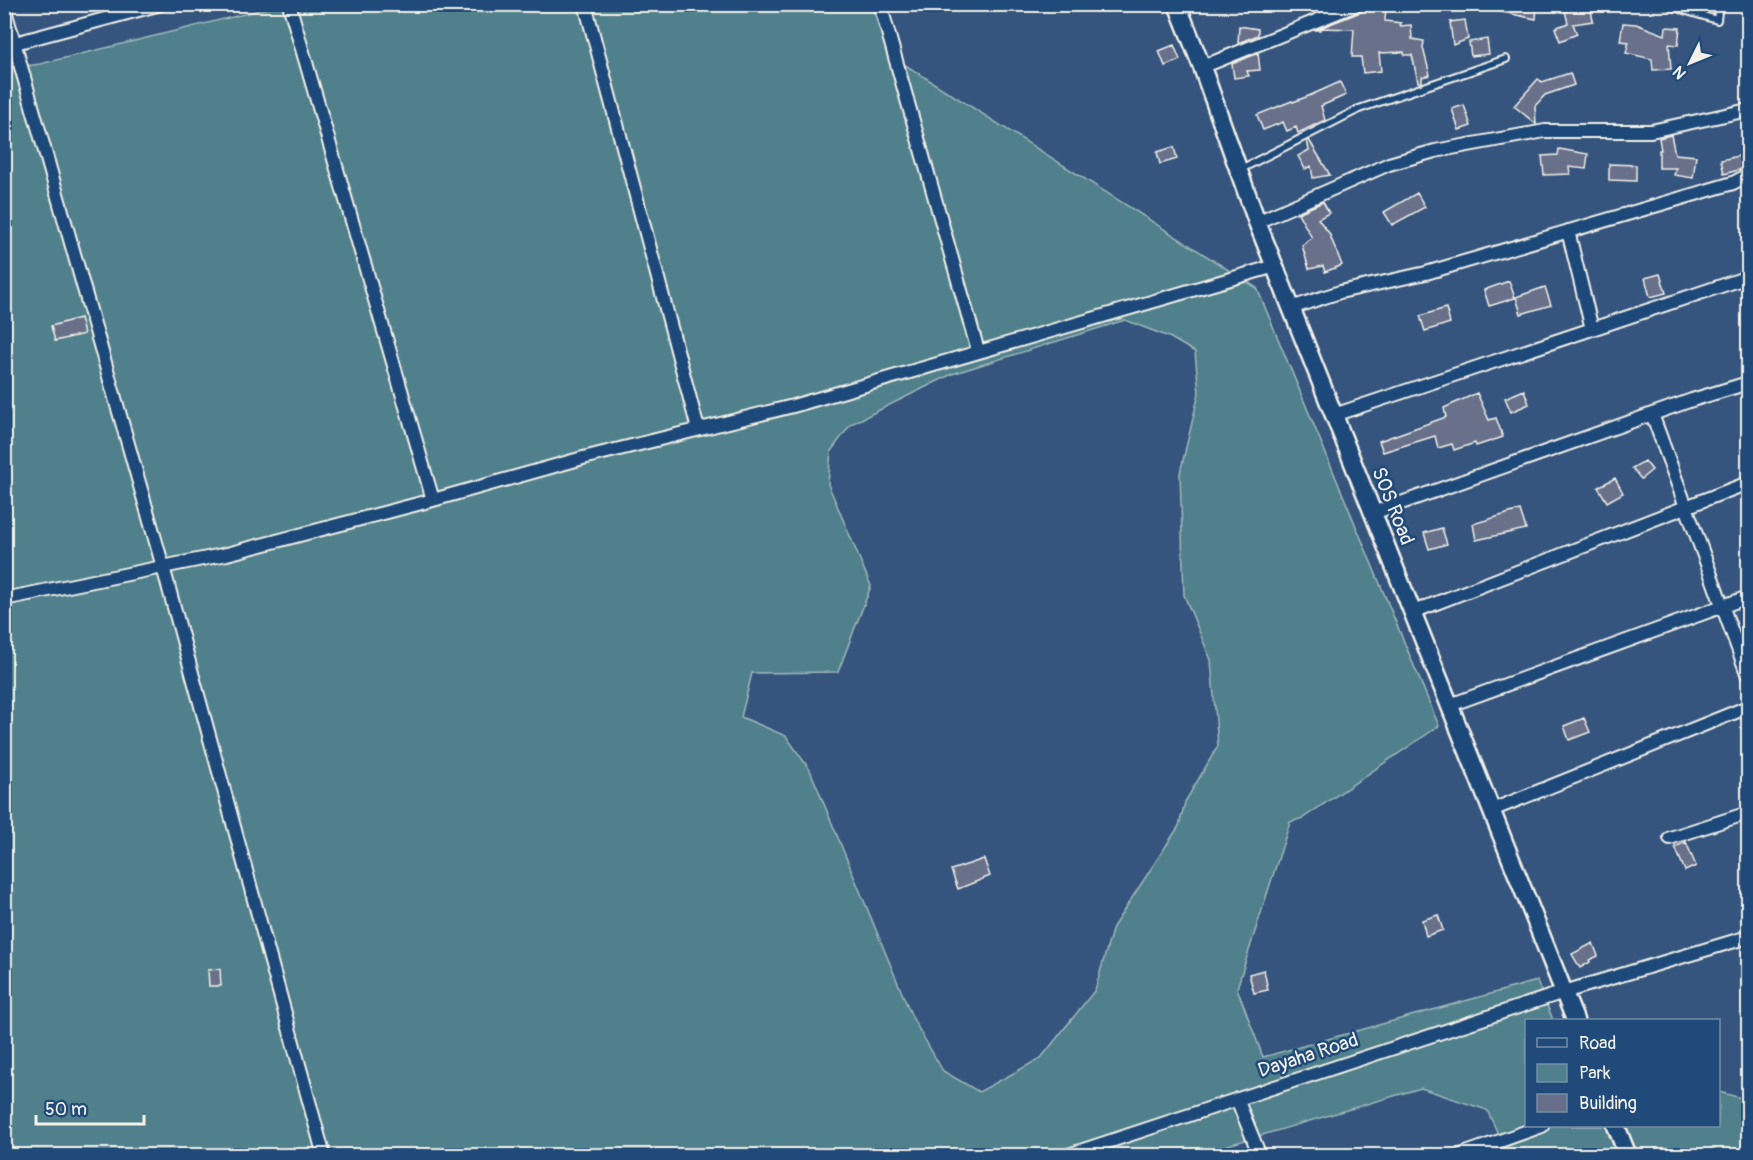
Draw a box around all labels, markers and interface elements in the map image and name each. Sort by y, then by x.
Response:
north arrow [1660,33,1720,93]
text: N [1669,62,1691,83]
street label: SOS Road [1366,463,1420,549]
legend [1525,1019,1720,1127]
street label: Dayaha Road [1255,1027,1361,1083]
text: Road [1579,1032,1616,1055]
text: Park [1579,1062,1611,1085]
scale bar [36,1088,144,1126]
text: Building [1579,1092,1637,1115]
text: 50 m [45,1098,87,1121]

